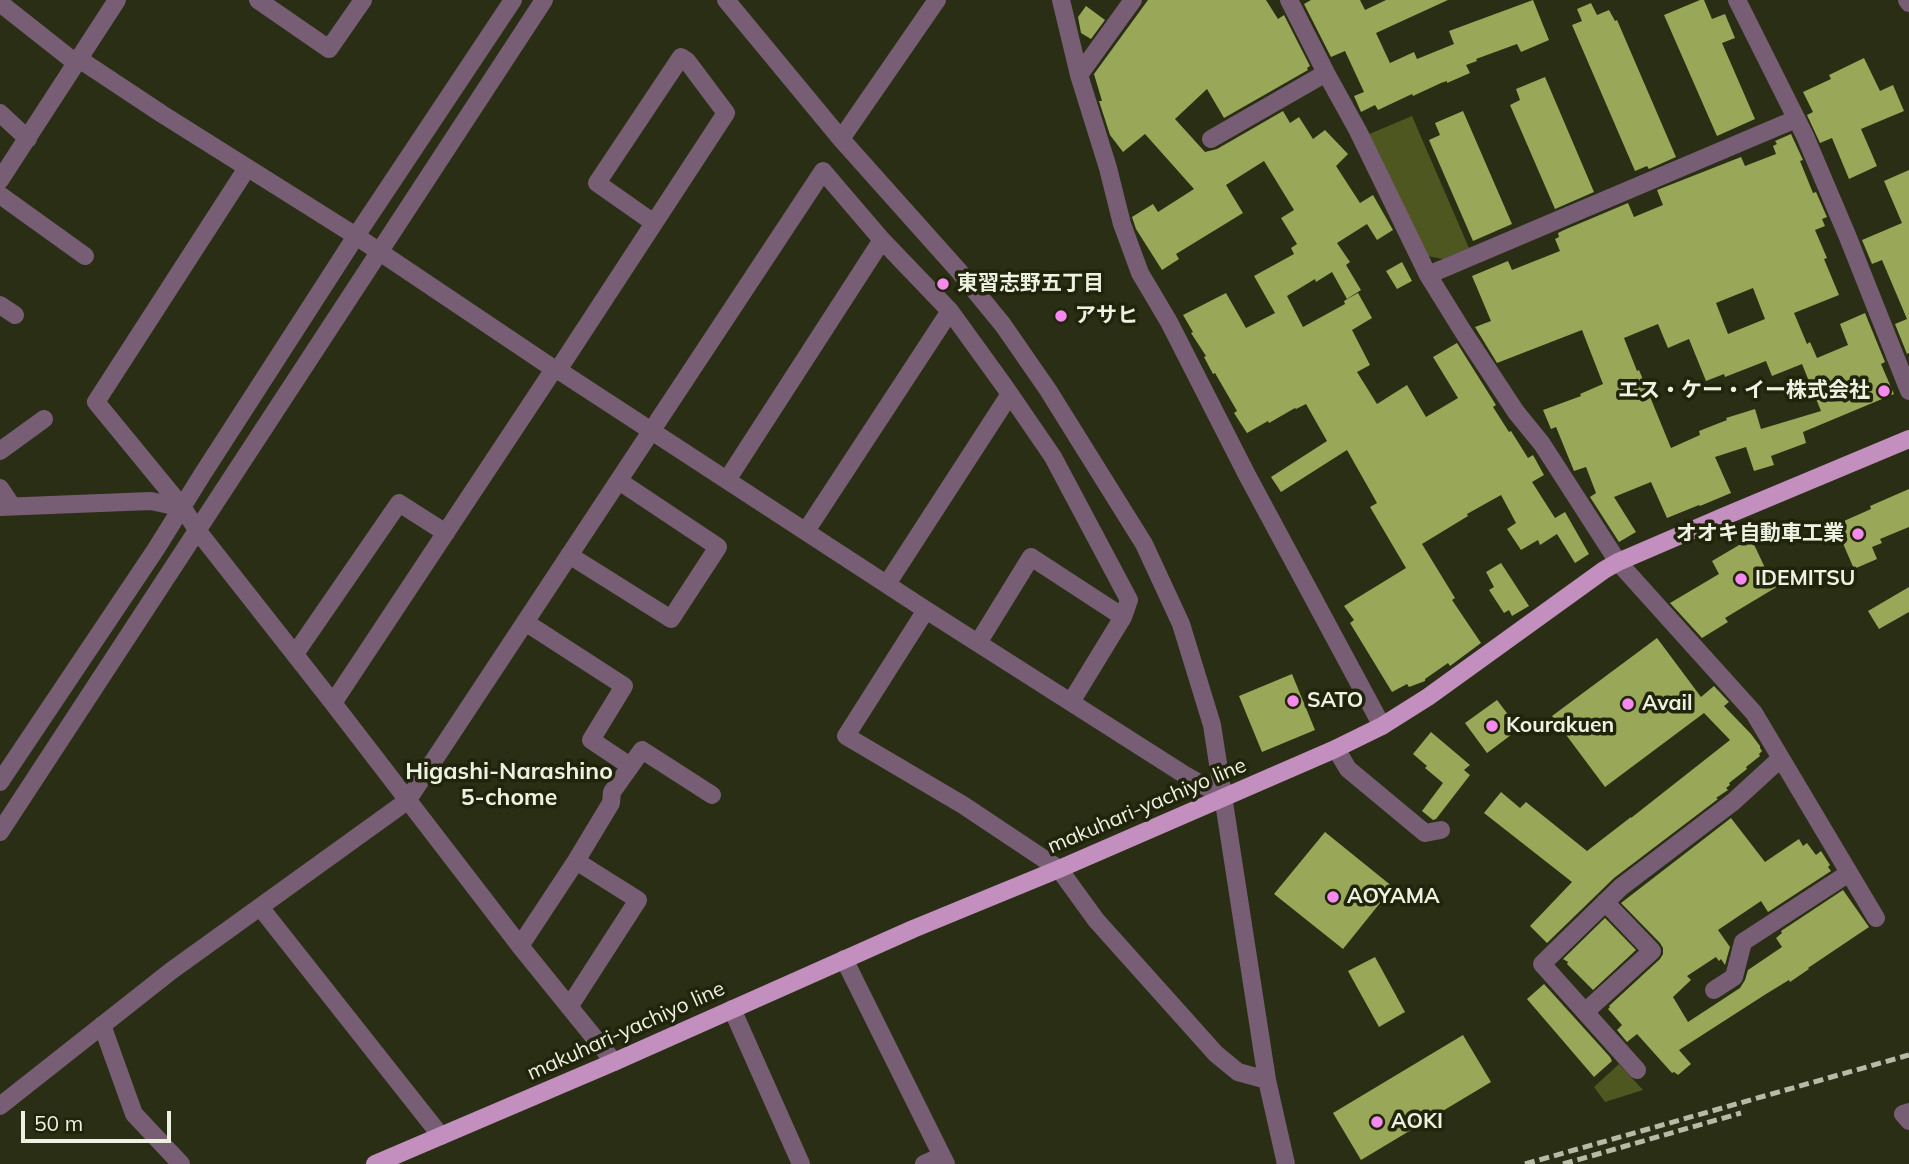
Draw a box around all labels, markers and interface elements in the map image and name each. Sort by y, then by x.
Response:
place label: 東習志野五丁目 [957,271,1104,297]
marker: 東習志野五丁目 [935,276,951,292]
place label: アサヒ [1075,303,1138,329]
marker: アサヒ [1053,308,1069,324]
place label: エス・ケー・イー株式会社 [1618,378,1870,404]
marker: エス・ケー・イー株式会社 [1876,383,1892,399]
place label: オオキ自動車工業 [1676,521,1844,547]
marker: オオキ自動車工業 [1850,526,1866,542]
place label: IDEMITSU [1755,566,1855,592]
marker: IDEMITSU [1733,571,1749,587]
place label: SATO [1307,688,1363,714]
place label: Avail [1642,691,1692,717]
marker: SATO [1285,693,1301,709]
marker: Avail [1620,696,1636,712]
place label: Kourakuen [1506,713,1614,739]
marker: Kourakuen [1484,718,1500,734]
street label: makuhari-yachiyo line [1044,753,1250,859]
district label: Higashi-Narashino 5-chome [405,758,613,812]
place label: AOYAMA [1347,884,1440,910]
marker: AOYAMA [1325,889,1341,905]
street label: makuhari-yachiyo line [523,976,729,1086]
scale bar [24,1098,175,1142]
place label: AOKI [1391,1109,1443,1135]
text: 50 m [34,1110,83,1136]
marker: AOKI [1369,1114,1385,1130]

